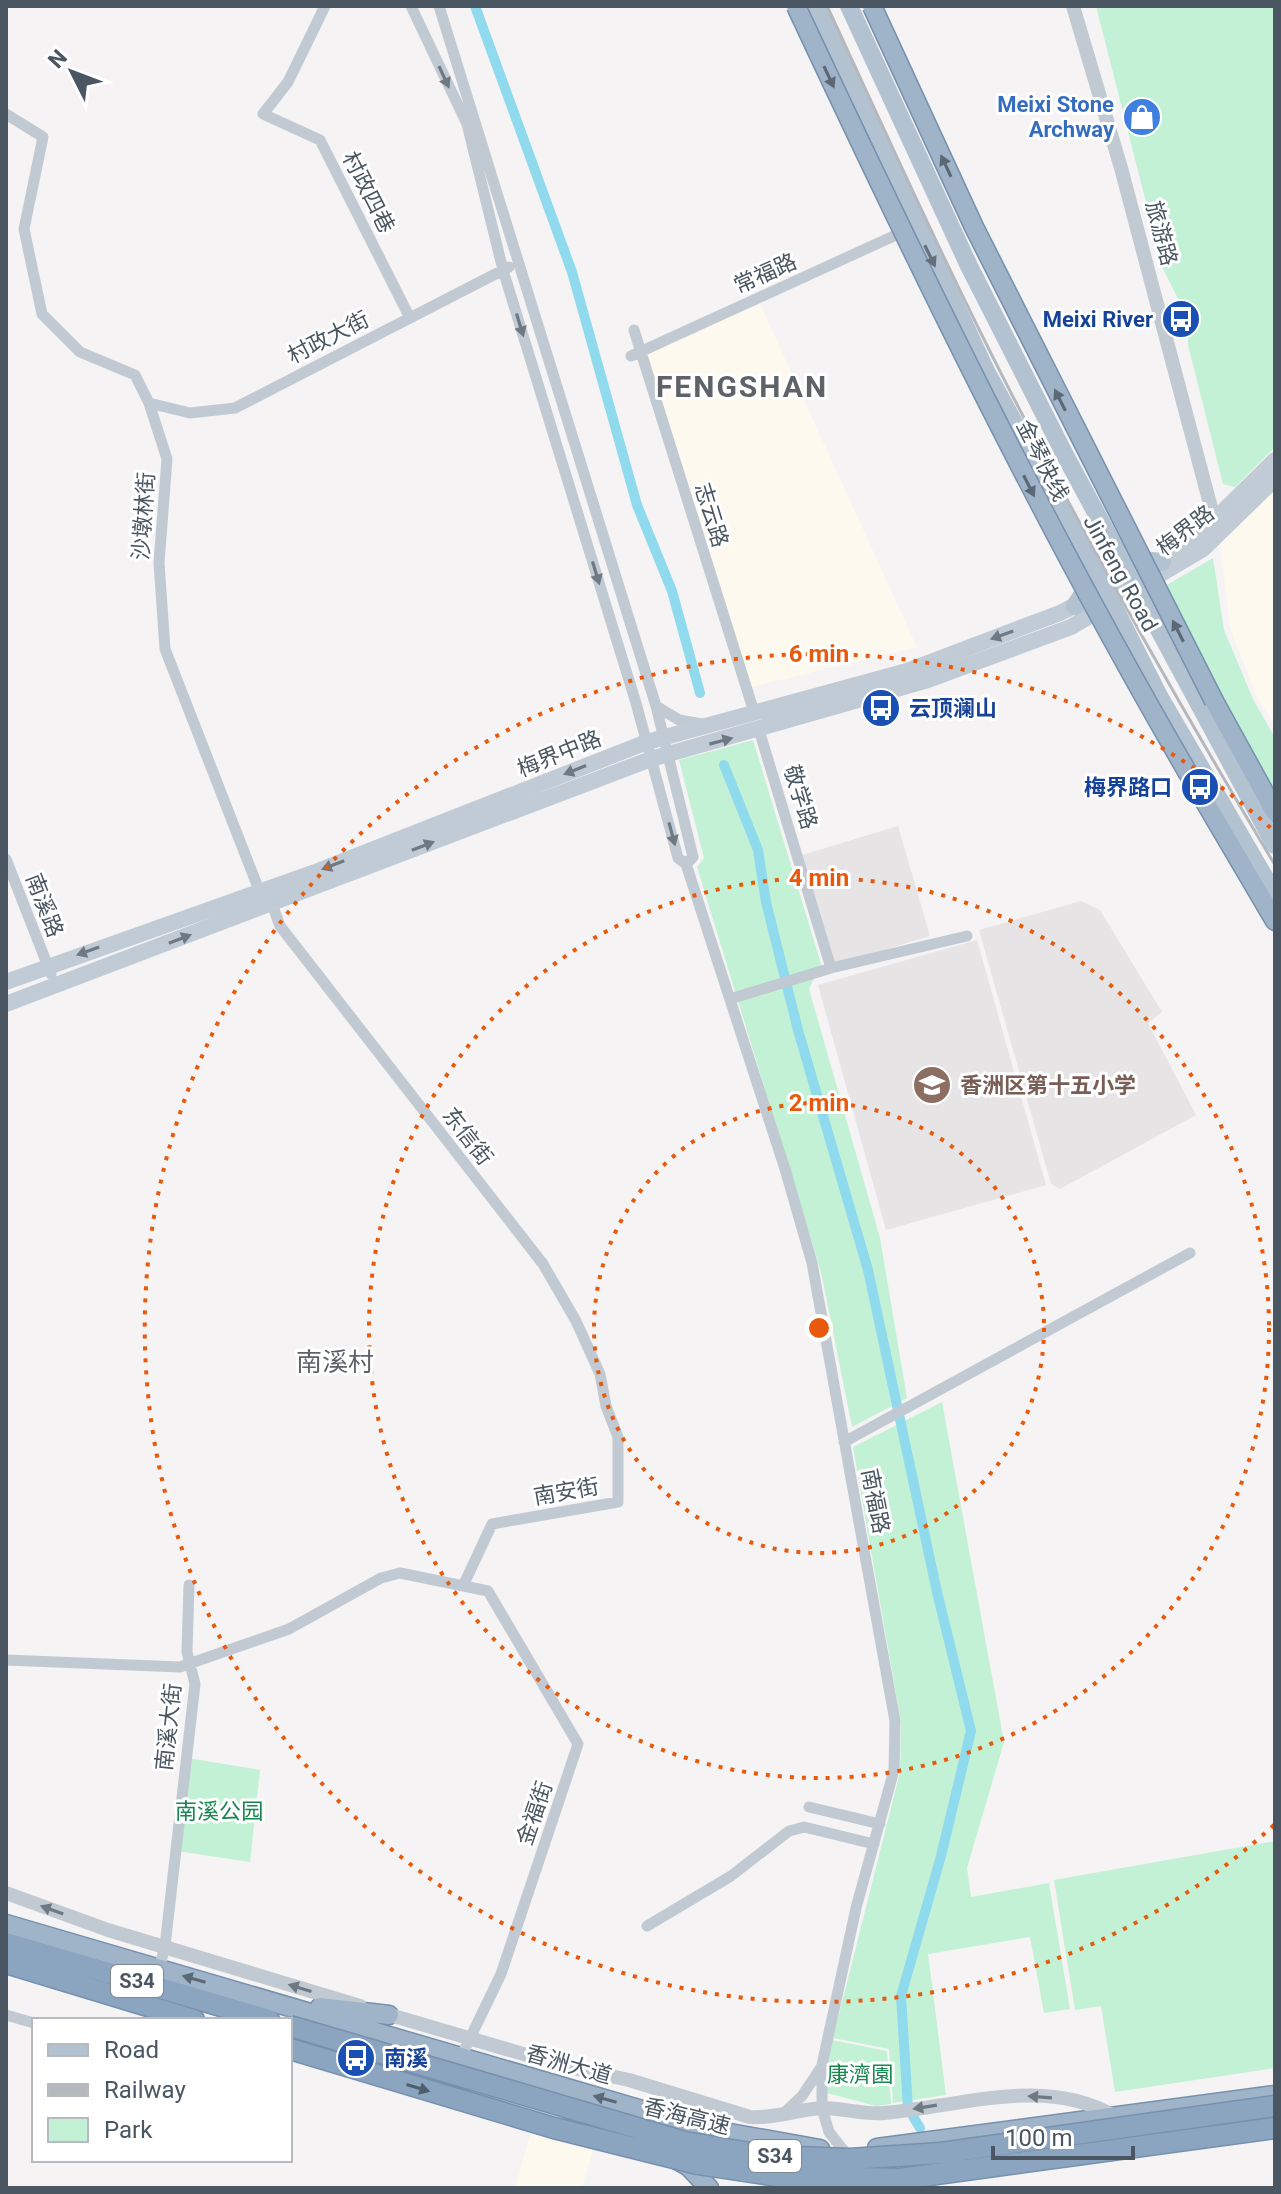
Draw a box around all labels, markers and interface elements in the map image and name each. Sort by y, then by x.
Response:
north arrow [32,32,112,112]
text: N [43,45,72,73]
one-way arrow [437,65,451,88]
one-way arrow [822,65,836,88]
place label: Meixi Stone Archway [997,92,1115,142]
shop icon: Meixi Stone Archway [1121,96,1163,138]
street label: 村政四巷 [337,147,400,237]
one-way arrow [939,155,952,178]
street label: 旅游路 [1141,198,1182,268]
one-way arrow [923,244,937,267]
street label: 常福路 [730,249,800,298]
bus stop icon: Meixi River [1160,298,1202,340]
street label: 村政大街 [283,306,373,369]
place label: Meixi River [1043,307,1153,332]
one-way arrow [514,313,527,337]
district label: FENGSHAN [656,369,828,404]
one-way arrow [1054,388,1067,411]
street label: 金琴快线 [1011,415,1074,505]
street label: 沙墩林街 [128,471,159,561]
one-way arrow [1023,475,1036,498]
street label: 志云路 [690,480,733,550]
street label: 梅界路 [1152,500,1219,561]
street label: Jinfeng Road [1078,511,1163,636]
one-way arrow [590,562,603,586]
one-way arrow [1172,620,1185,643]
one-way arrow [990,629,1014,642]
text: 6 min [789,640,849,668]
bus stop icon: 云顶澜山 [860,687,902,729]
place label: 云顶澜山 [909,696,997,721]
street label: 梅界中路 [514,725,605,782]
one-way arrow [708,734,733,746]
street label: 敬学路 [779,762,822,832]
one-way arrow [563,764,587,777]
bus stop icon: 梅界路口 [1179,766,1221,808]
place label: 梅界路口 [1084,775,1172,800]
one-way arrow [666,823,679,847]
one-way arrow [411,839,435,852]
one-way arrow [321,859,345,872]
text: 4 min [789,864,849,892]
street label: 南溪路 [21,870,68,940]
one-way arrow [168,932,192,944]
one-way arrow [75,946,99,958]
school or university icon: 香洲区第十五小学 [911,1064,953,1106]
place label: 香洲区第十五小学 [960,1073,1136,1098]
text: 2 min [789,1089,849,1117]
street label: 东信街 [437,1103,498,1170]
centre of rings [805,1314,833,1342]
district label: 南溪村 [296,1347,374,1377]
street label: 南福路 [857,1466,894,1536]
street label: 南安街 [531,1473,601,1510]
street label: 南溪大街 [151,1682,186,1772]
street label: 金福街 [512,1778,557,1848]
park label: 南溪公园 [175,1799,263,1824]
one-way arrow [40,1903,64,1915]
road number: S34 [111,1965,163,1997]
one-way arrow [181,1972,205,1985]
one-way arrow [288,1981,312,1994]
legend [32,2018,292,2162]
text: Road [104,2036,159,2064]
bus stop icon: 南溪 [335,2037,377,2079]
street label: 香洲大道 [523,2040,615,2089]
place label: 南溪 [384,2046,428,2071]
park label: 康濟園 [827,2062,893,2087]
text: Railway [104,2076,186,2104]
one-way arrow [407,2082,431,2095]
one-way arrow [1027,2090,1052,2103]
one-way arrow [592,2092,616,2105]
street label: 香海高速 [641,2094,733,2139]
one-way arrow [912,2101,937,2114]
scale bar [993,2110,1133,2160]
text: Park [104,2116,153,2144]
text: 100 m [1005,2124,1072,2152]
road number: S34 [749,2140,801,2172]

